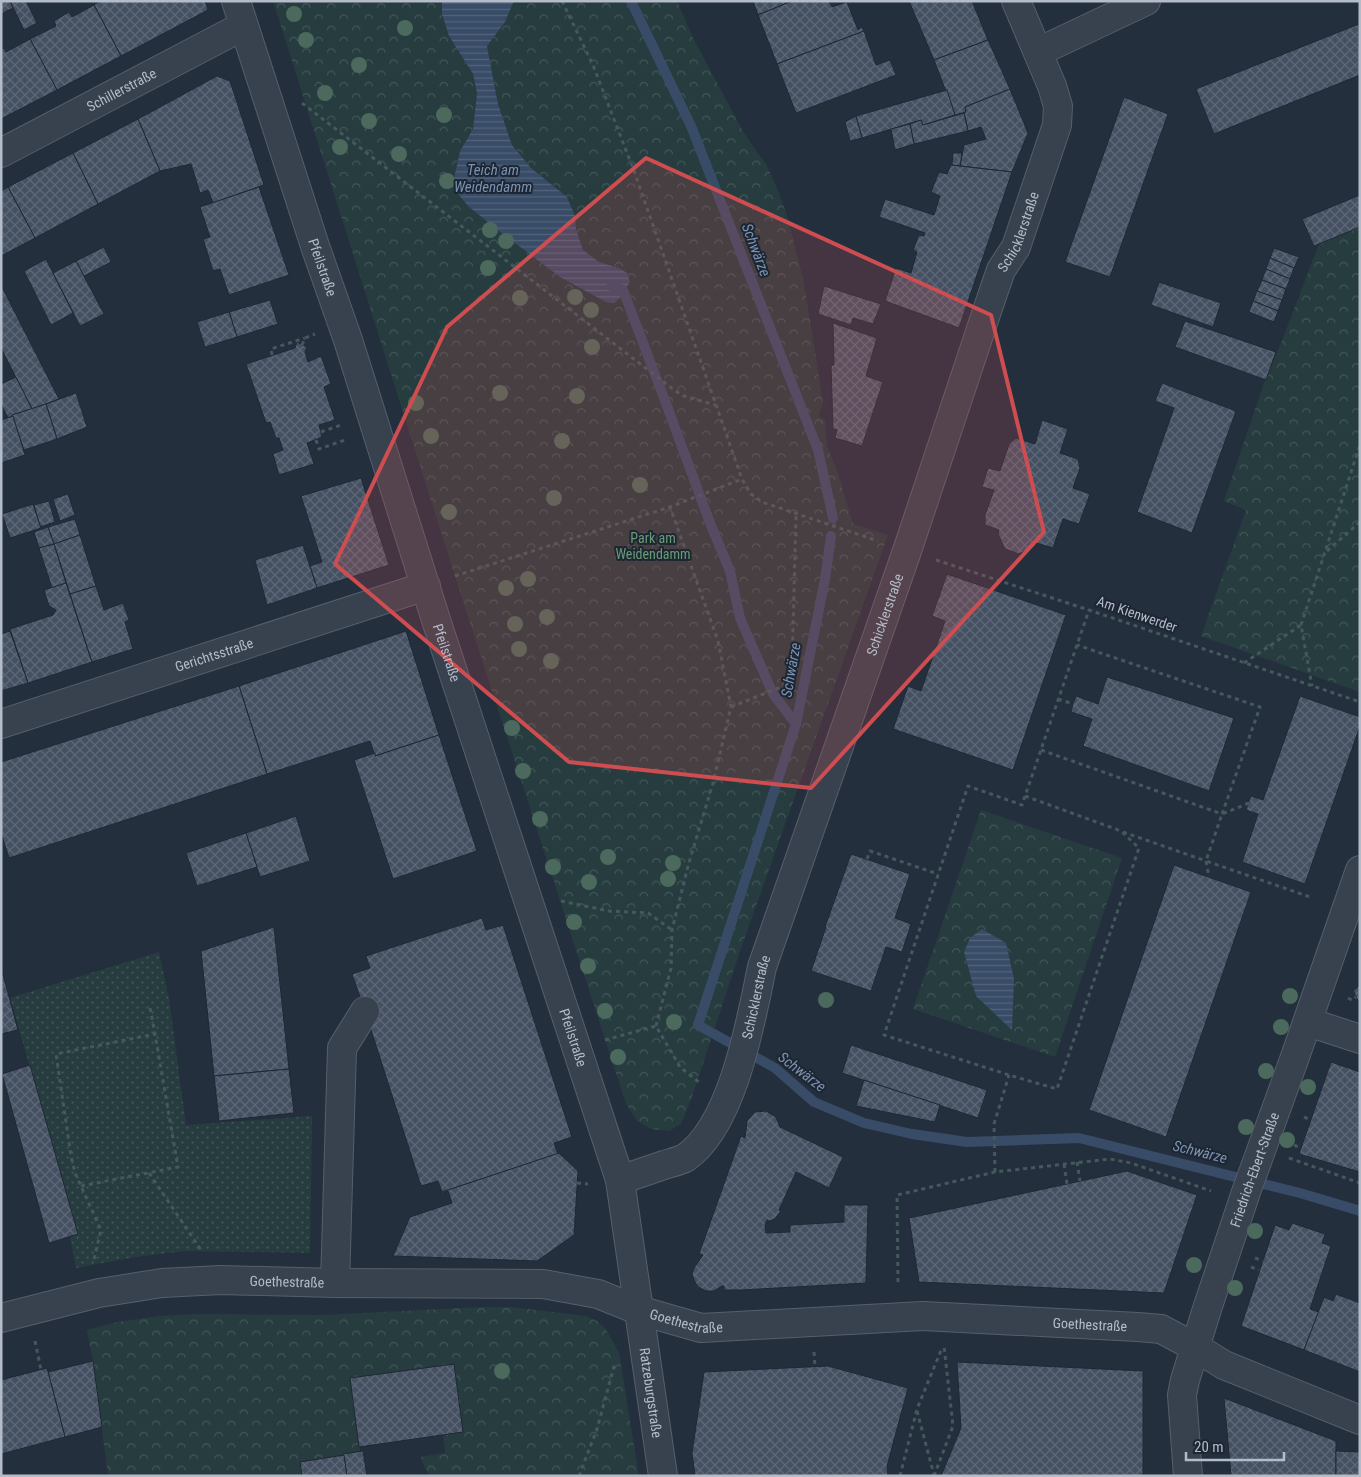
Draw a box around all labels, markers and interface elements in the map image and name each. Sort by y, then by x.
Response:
street label: Schillerstraße [84,65,159,115]
water label: Teich am Weidendamm [454,161,532,196]
street label: Schicklerstraße [994,189,1042,275]
water label: Schwärze [738,221,774,279]
street label: Pfeilstraße [305,236,340,299]
park label: Park am Weidendamm [615,530,691,562]
street label: Schicklerstraße [863,571,907,658]
street label: Am Kienwerder [1095,593,1179,635]
street label: Pfeilstraße [430,622,464,684]
street label: Gerichtsstraße [173,635,256,675]
water label: Schwärze [777,641,805,699]
street label: Schicklerstraße [739,953,774,1041]
street label: Pfeilstraße [556,1006,590,1069]
water label: Schwärze [775,1048,830,1096]
street label: Friedrich-Ebert-Straße [1227,1110,1282,1229]
water label: Schwärze [1171,1137,1229,1167]
street label: Goethestraße [250,1273,325,1291]
street label: Goethestraße [648,1306,724,1336]
street label: Goethestraße [1052,1315,1128,1334]
street label: Ratzeburgstraße [636,1347,665,1439]
scale bar [1186,1430,1284,1462]
text: 20 m [1194,1438,1224,1456]

